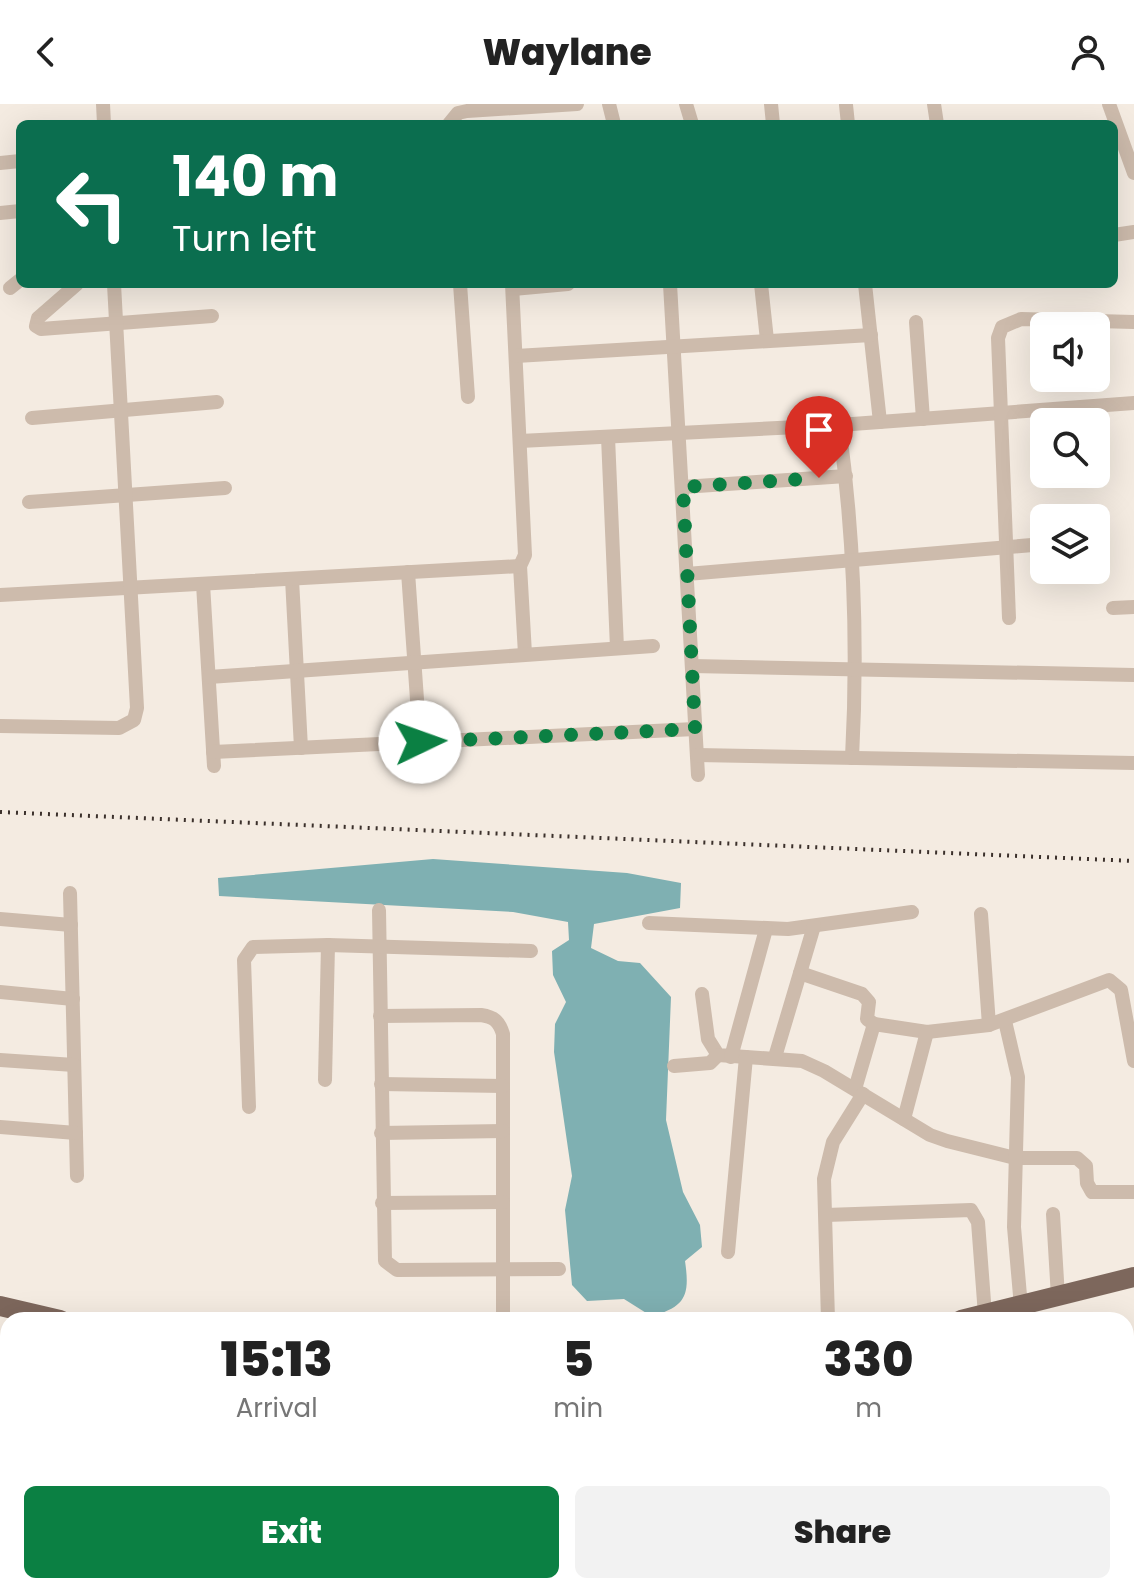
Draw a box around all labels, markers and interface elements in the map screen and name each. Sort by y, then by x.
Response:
text: Waylane [482,27,652,78]
icon: back [24,30,68,74]
icon: person [1066,30,1110,74]
text: 140 m [172,137,339,216]
icon: left [40,152,144,256]
text: Turn left [172,213,317,264]
map controls [1030,312,1110,584]
button: sound [1030,312,1110,392]
pin [785,396,853,478]
icon: arrive [797,408,841,452]
button: search [1030,408,1110,488]
button: layers [1030,504,1110,584]
position arrow [378,700,462,784]
text: 15:13 [220,1326,333,1393]
text: 5 [562,1326,594,1393]
text: 330 [823,1326,914,1393]
text: Arrival [236,1390,318,1426]
text: min [553,1390,603,1426]
text: m [855,1390,882,1426]
button: Exit [24,1486,559,1578]
button: Share [575,1486,1110,1578]

